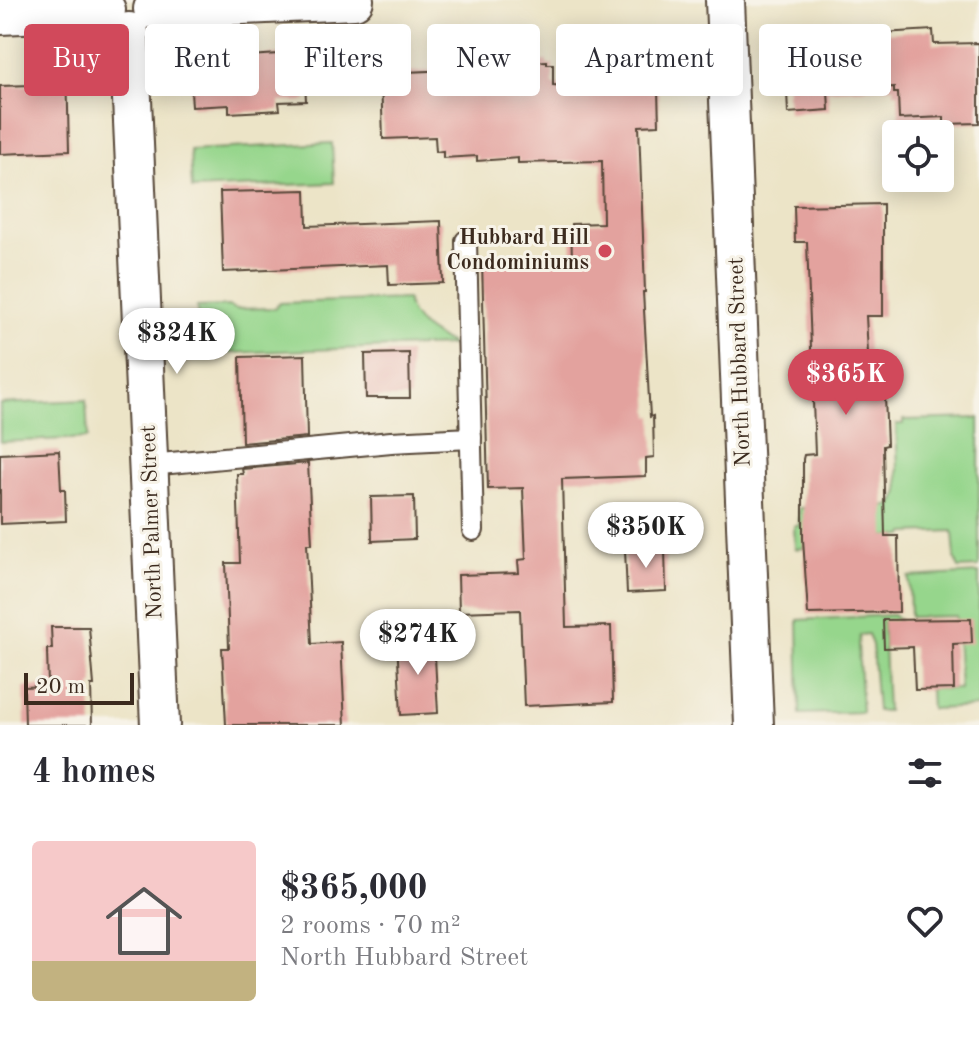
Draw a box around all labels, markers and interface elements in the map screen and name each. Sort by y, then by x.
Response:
chip: Buy [24,24,129,96]
chip: Rent [145,24,259,96]
chip: Filters [275,24,411,96]
chip: New [427,24,540,96]
chip: Apartment [556,24,743,96]
chip: House [759,24,891,96]
map controls [882,120,954,192]
button: locate [882,120,954,192]
place label: Hubbard Hill Condominiums [446,227,589,274]
marker: Hubbard Hill Condominiums [596,242,614,260]
street label: North Hubbard Street [725,257,755,467]
pin: $324K [121,308,233,376]
text: $324K [137,321,217,347]
pin: $365K [790,349,902,417]
text: $365K [806,362,886,388]
street label: North Palmer Street [138,424,166,620]
pin: $350K [590,502,702,570]
text: $350K [606,515,686,541]
pin: $274K [362,609,474,677]
text: $274K [378,622,458,648]
scale bar [24,669,134,705]
text: 20 m [36,676,85,698]
icon: filters [903,751,947,795]
text: 4 homes [32,756,155,790]
text: $365,000 [280,872,428,906]
icon: home [96,873,192,969]
icon: heart [903,899,947,943]
text: 2 rooms · 70 m² [280,913,461,939]
text: North Hubbard Street [280,945,528,971]

